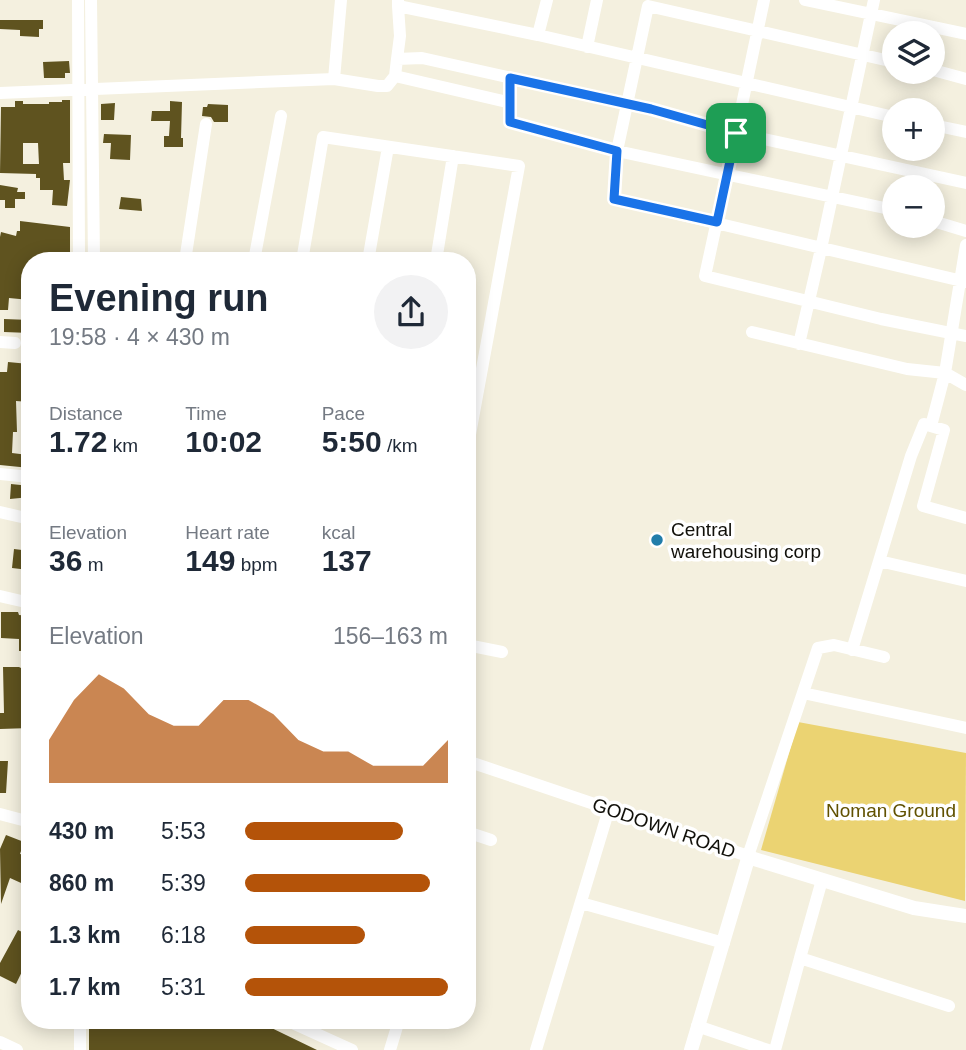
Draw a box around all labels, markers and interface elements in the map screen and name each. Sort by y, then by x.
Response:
map controls [882,21,945,238]
button: layers [882,21,945,84]
button: + [882,98,945,161]
pin [706,103,766,163]
icon: arrive [717,114,755,152]
button: − [882,175,945,238]
button: share [374,275,448,349]
text: Evening run [49,277,269,319]
text: 19:58 · 4 × 430 m [49,324,230,350]
text: Distance [49,403,123,424]
text: Time [185,403,227,424]
text: Pace [322,403,365,424]
text: 1.72 [49,425,107,458]
text: 10:02 [185,425,262,458]
text: 5:50 [322,425,382,458]
text: km [107,435,138,456]
text: /km [382,435,418,456]
place label: Central warehousing corp [670,519,821,562]
text: Elevation [49,522,127,543]
text: Heart rate [185,522,270,543]
text: kcal [322,522,355,543]
marker: Central warehousing corp [649,532,665,548]
text: 36 [49,544,82,577]
text: 149 [185,544,235,577]
text: 137 [322,544,372,577]
text: m [82,554,103,575]
text: bpm [235,554,278,575]
text: Elevation [49,623,144,649]
text: 156–163 m [333,623,448,649]
street label: GODOWN ROAD [590,794,738,862]
park label: Noman Ground [826,800,956,821]
text: 430 m [49,818,114,844]
text: 5:53 [161,818,206,844]
text: 860 m [49,870,114,896]
text: 5:39 [161,870,206,896]
text: 1.3 km [49,922,121,948]
text: 6:18 [161,922,206,948]
text: 1.7 km [49,974,121,1000]
text: 5:31 [161,974,206,1000]

